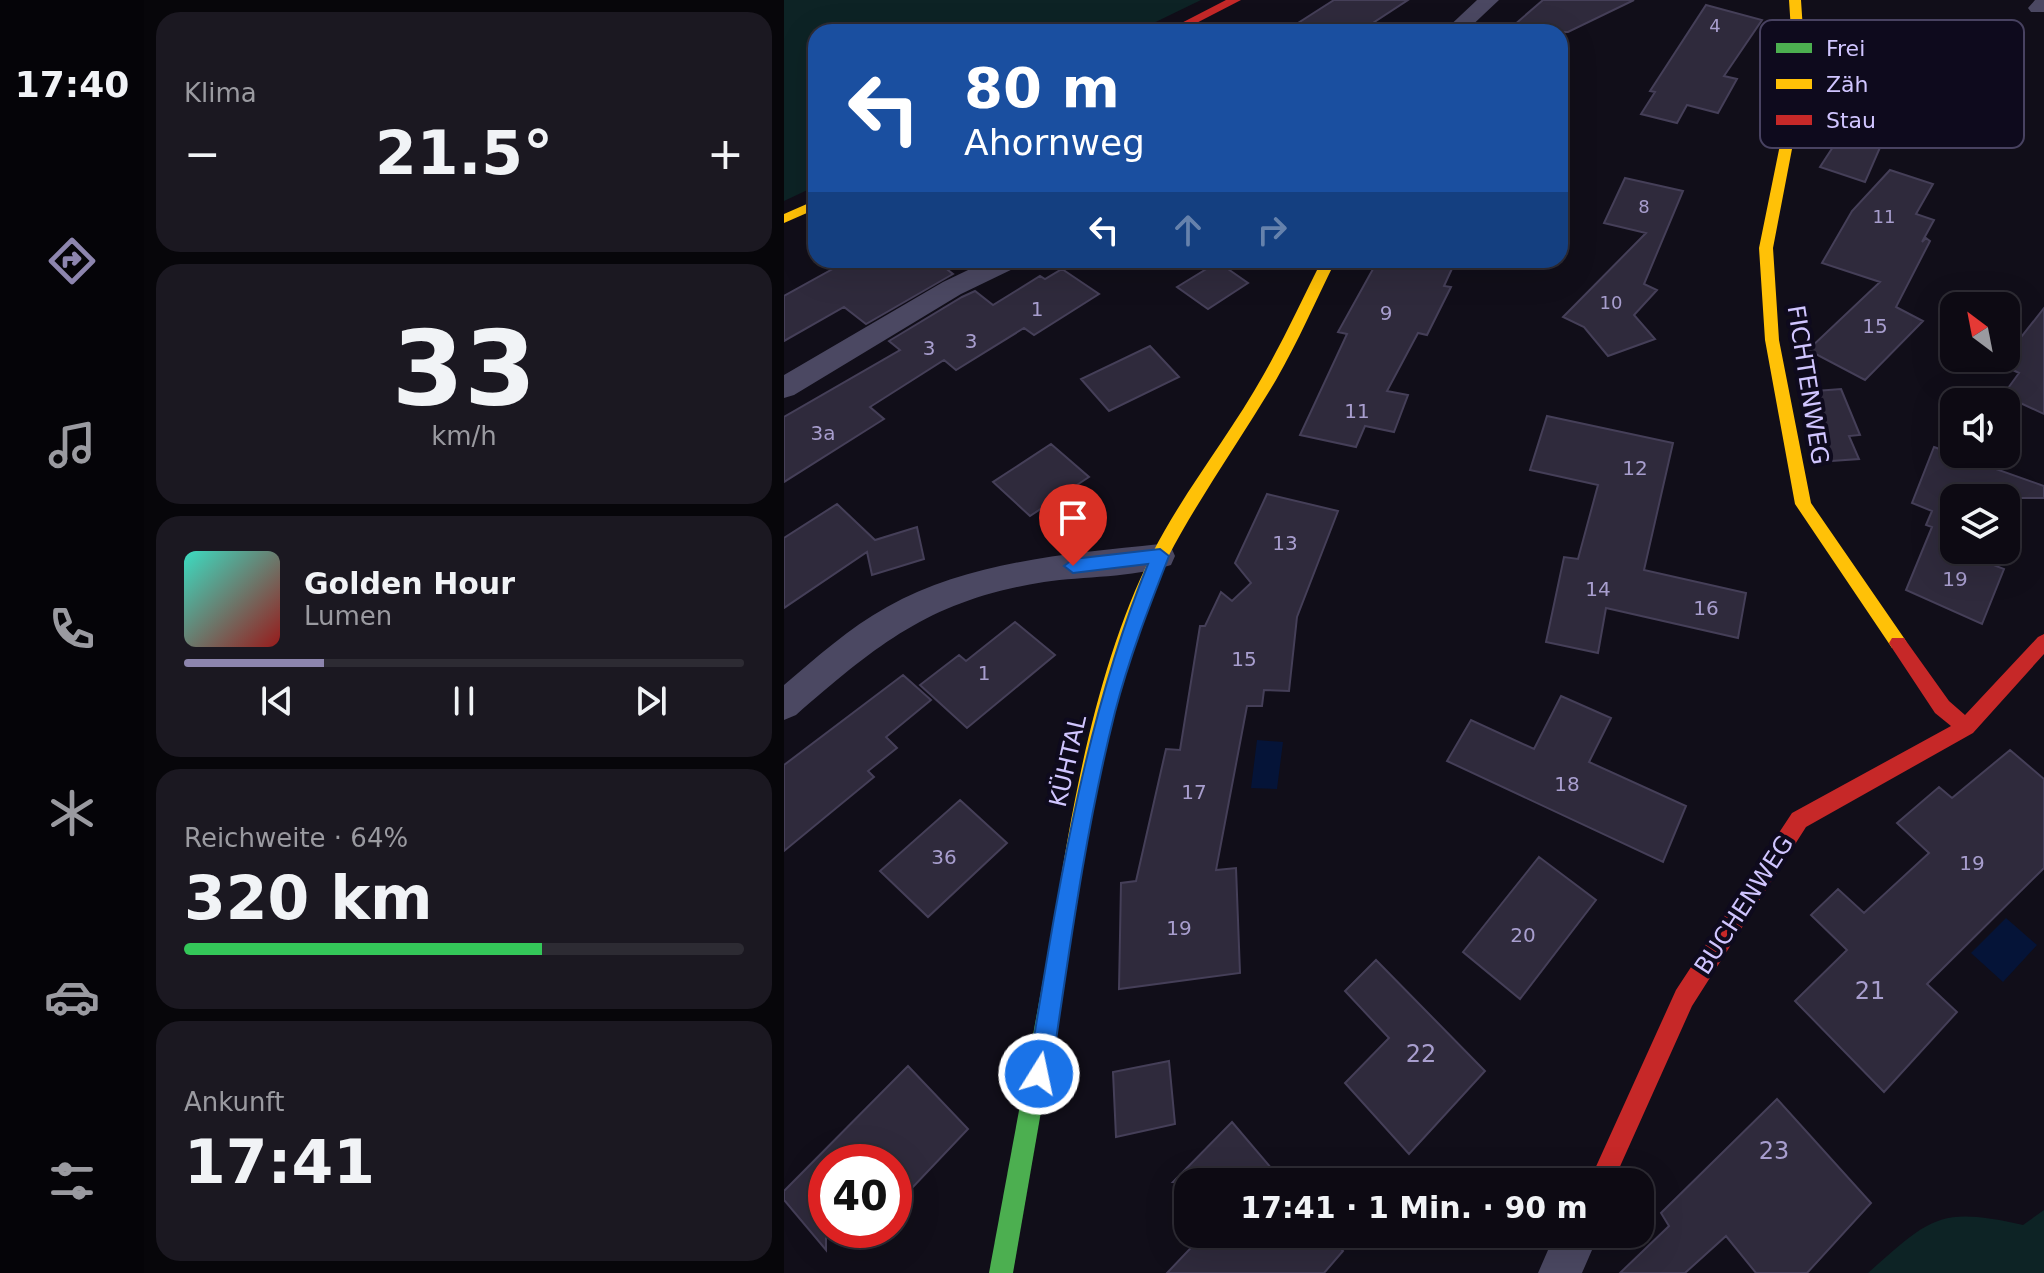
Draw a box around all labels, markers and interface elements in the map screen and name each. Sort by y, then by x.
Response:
house number: 4 [1709,15,1721,36]
legend [1760,20,2024,148]
text: Frei [1826,36,1865,61]
text: 80 m [964,55,1120,120]
icon: left [832,56,936,160]
text: 17:40 [15,64,129,105]
text: Zäh [1826,72,1869,97]
text: Klima [184,78,257,108]
text: Stau [1826,108,1876,133]
text: 21.5° [375,118,553,188]
text: Ahornweg [964,122,1145,163]
text: − [184,128,221,179]
text: + [707,128,744,179]
house number: 8 [1638,196,1650,217]
house number: 11 [1873,206,1895,227]
icon: left [1082,208,1126,252]
icon: ahead [1166,208,1210,252]
icon: right [1250,208,1294,252]
icon: directions [44,233,100,289]
house number: 10 [1600,292,1622,313]
north arrow [1940,292,2020,372]
map controls [1940,292,2020,564]
house number: 1 [1031,297,1043,321]
house number: 9 [1380,301,1392,325]
street label: FICHTENWEG [1782,303,1834,467]
text: 33 [392,308,536,430]
house number: 15 [1862,314,1888,338]
house number: 3 [965,329,977,353]
house number: 3 [923,336,935,360]
button: sound [1940,388,2020,468]
house number: 11 [1344,399,1370,423]
icon: music [44,417,100,473]
text: km/h [431,421,497,451]
house number: 3a [811,421,835,445]
house number: 12 [1622,456,1648,480]
pin [1039,484,1107,566]
button: layers [1940,484,2020,564]
icon: arrive [1051,496,1095,540]
house number: 13 [1272,531,1298,555]
text: Golden Hour [304,566,515,601]
house number: 19 [1942,567,1968,591]
house number: 14 [1585,577,1611,601]
house number: 16 [1693,596,1719,620]
icon: phone [44,601,100,657]
text: Lumen [304,601,392,631]
house number: 15 [1231,647,1257,671]
house number: 1 [978,661,990,685]
icon: previous [255,679,299,723]
icon: pause [442,679,486,723]
icon: next [629,679,673,723]
street label: KÜHTAL [1043,712,1092,810]
house number: 18 [1554,772,1580,796]
house number: 17 [1181,780,1207,804]
icon: climate [44,785,100,841]
text: Reichweite · 64% [184,823,408,853]
street label: BUCHENWEG [1689,831,1799,979]
house number: 36 [931,845,957,869]
house number: 19 [1959,851,1985,875]
text: 320 km [184,863,433,933]
house number: 19 [1166,916,1192,940]
house number: 20 [1510,923,1536,947]
icon: car [44,969,100,1025]
house number: 21 [1855,977,1885,1005]
position arrow [997,1032,1081,1116]
house number: 22 [1406,1040,1436,1068]
text: Ankunft [184,1087,284,1117]
text: 17:41 [184,1127,375,1197]
house number: 23 [1759,1137,1789,1165]
speed limit sign: 40 [808,1144,912,1248]
icon: filters [44,1153,100,1209]
text: 17:41 · 1 Min. · 90 m [1240,1190,1588,1225]

